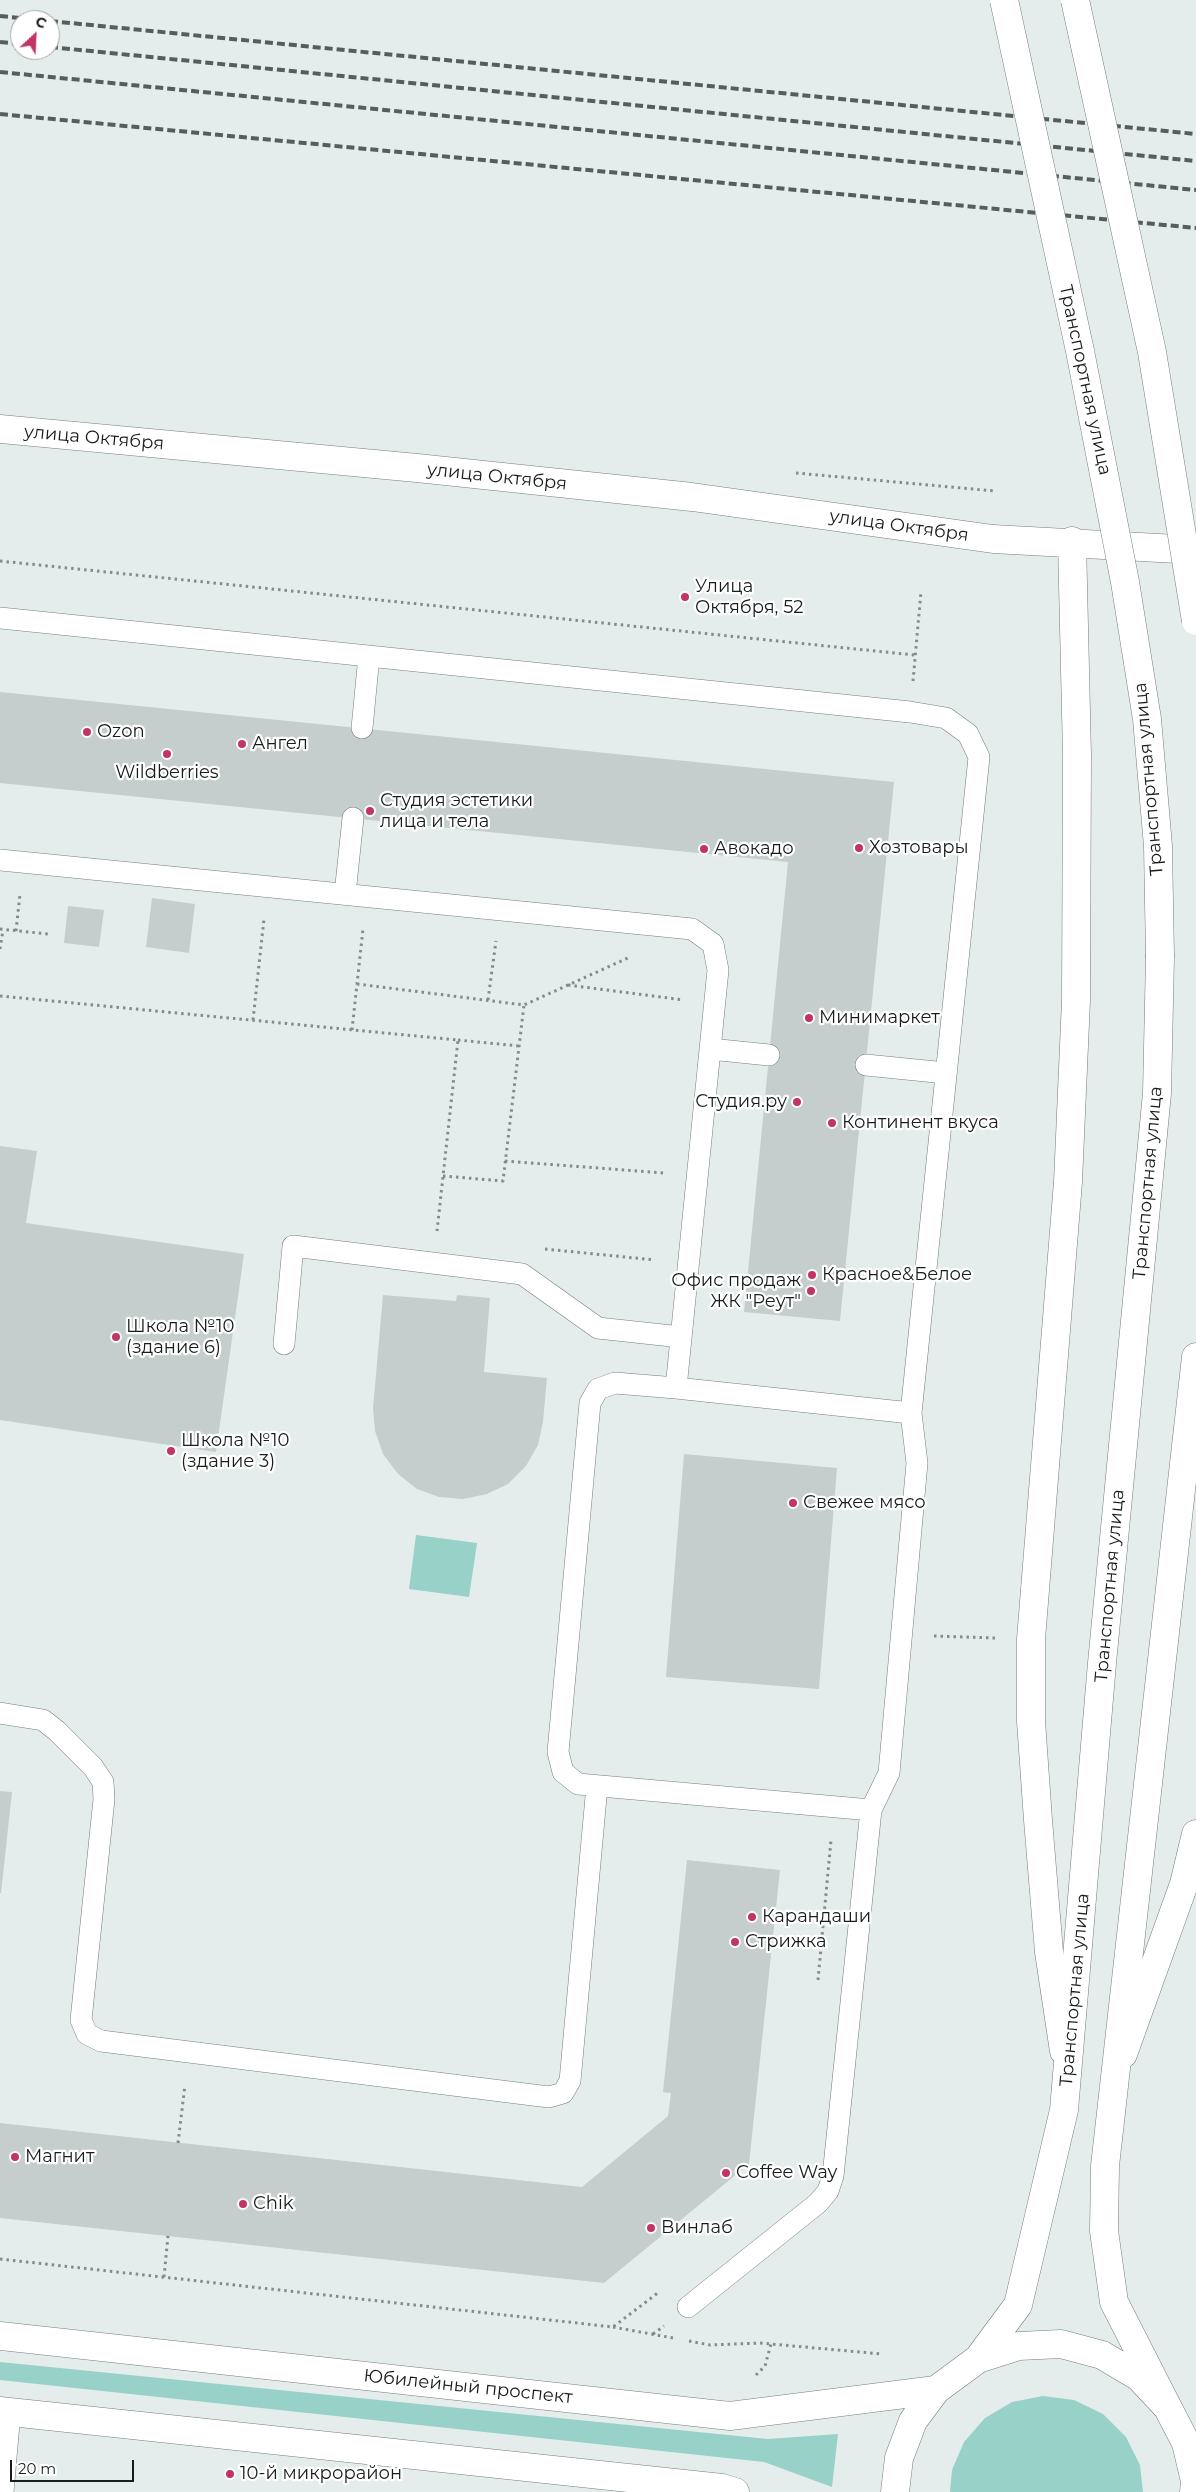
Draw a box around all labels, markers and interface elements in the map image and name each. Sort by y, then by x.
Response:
north arrow [10,10,60,60]
text: С [32,12,49,33]
street label: Транспортная улица [1054,283,1116,477]
street label: улица Октября [23,421,165,455]
street label: улица Октября [426,459,568,495]
street label: улица Октября [828,506,970,546]
place label: Улица Октября, 52 [695,576,803,618]
marker: Улица Октября, 52 [679,591,691,603]
street label: Транспортная улица [1130,681,1168,877]
place label: Ozon [97,721,145,743]
marker: Ozon [81,726,93,738]
place label: Ангел [252,733,308,755]
marker: Ангел [236,738,248,750]
marker: Wildberries [161,748,173,760]
place label: Wildberries [115,762,219,784]
place label: Студия эстетики лица и тела [380,790,533,832]
marker: Студия эстетики лица и тела [364,805,376,817]
place label: Хозтовары [869,837,969,859]
place label: Авокадо [714,838,794,860]
marker: Хозтовары [853,842,865,854]
marker: Авокадо [698,843,710,855]
place label: Минимаркет [819,1007,940,1029]
marker: Минимаркет [803,1012,815,1024]
street label: Транспортная улица [1129,1085,1167,1281]
place label: Студия.ру [695,1091,787,1113]
marker: Студия.ру [791,1096,803,1108]
place label: Континент вкуса [842,1112,999,1134]
marker: Континент вкуса [826,1117,838,1129]
place label: Красное&Белое [822,1264,972,1286]
marker: Красное&Белое [806,1269,818,1281]
place label: Офис продаж ЖК "Реут" [671,1270,801,1312]
marker: Офис продаж ЖК "Реут" [805,1285,817,1297]
place label: Школа №10 (здание 6) [126,1316,234,1358]
marker: Школа №10 (здание 6) [110,1331,122,1343]
place label: Школа №10 (здание 3) [181,1430,289,1472]
marker: Школа №10 (здание 3) [165,1445,177,1457]
street label: Транспортная улица [1091,1488,1129,1684]
place label: Свежее мясо [803,1492,926,1514]
marker: Свежее мясо [787,1497,799,1509]
street label: Транспортная улица [1056,1892,1094,2088]
place label: Карандаши [762,1906,871,1928]
marker: Карандаши [746,1911,758,1923]
place label: Стрижка [745,1931,827,1953]
marker: Стрижка [729,1936,741,1948]
place label: Магнит [25,2146,94,2168]
marker: Магнит [9,2151,21,2163]
place label: Coffee Way [736,2162,837,2184]
marker: Coffee Way [720,2167,732,2179]
place label: Chik [253,2193,294,2215]
marker: Chik [237,2198,249,2210]
place label: Винлаб [661,2217,733,2239]
marker: Винлаб [645,2222,657,2234]
street label: Юбилейный проспект [362,2365,574,2409]
scale bar [12,2450,136,2482]
text: 20 m [18,2459,56,2478]
place label: 10-й микрорайон [240,2463,402,2485]
marker: 10-й микрорайон [224,2468,236,2480]

